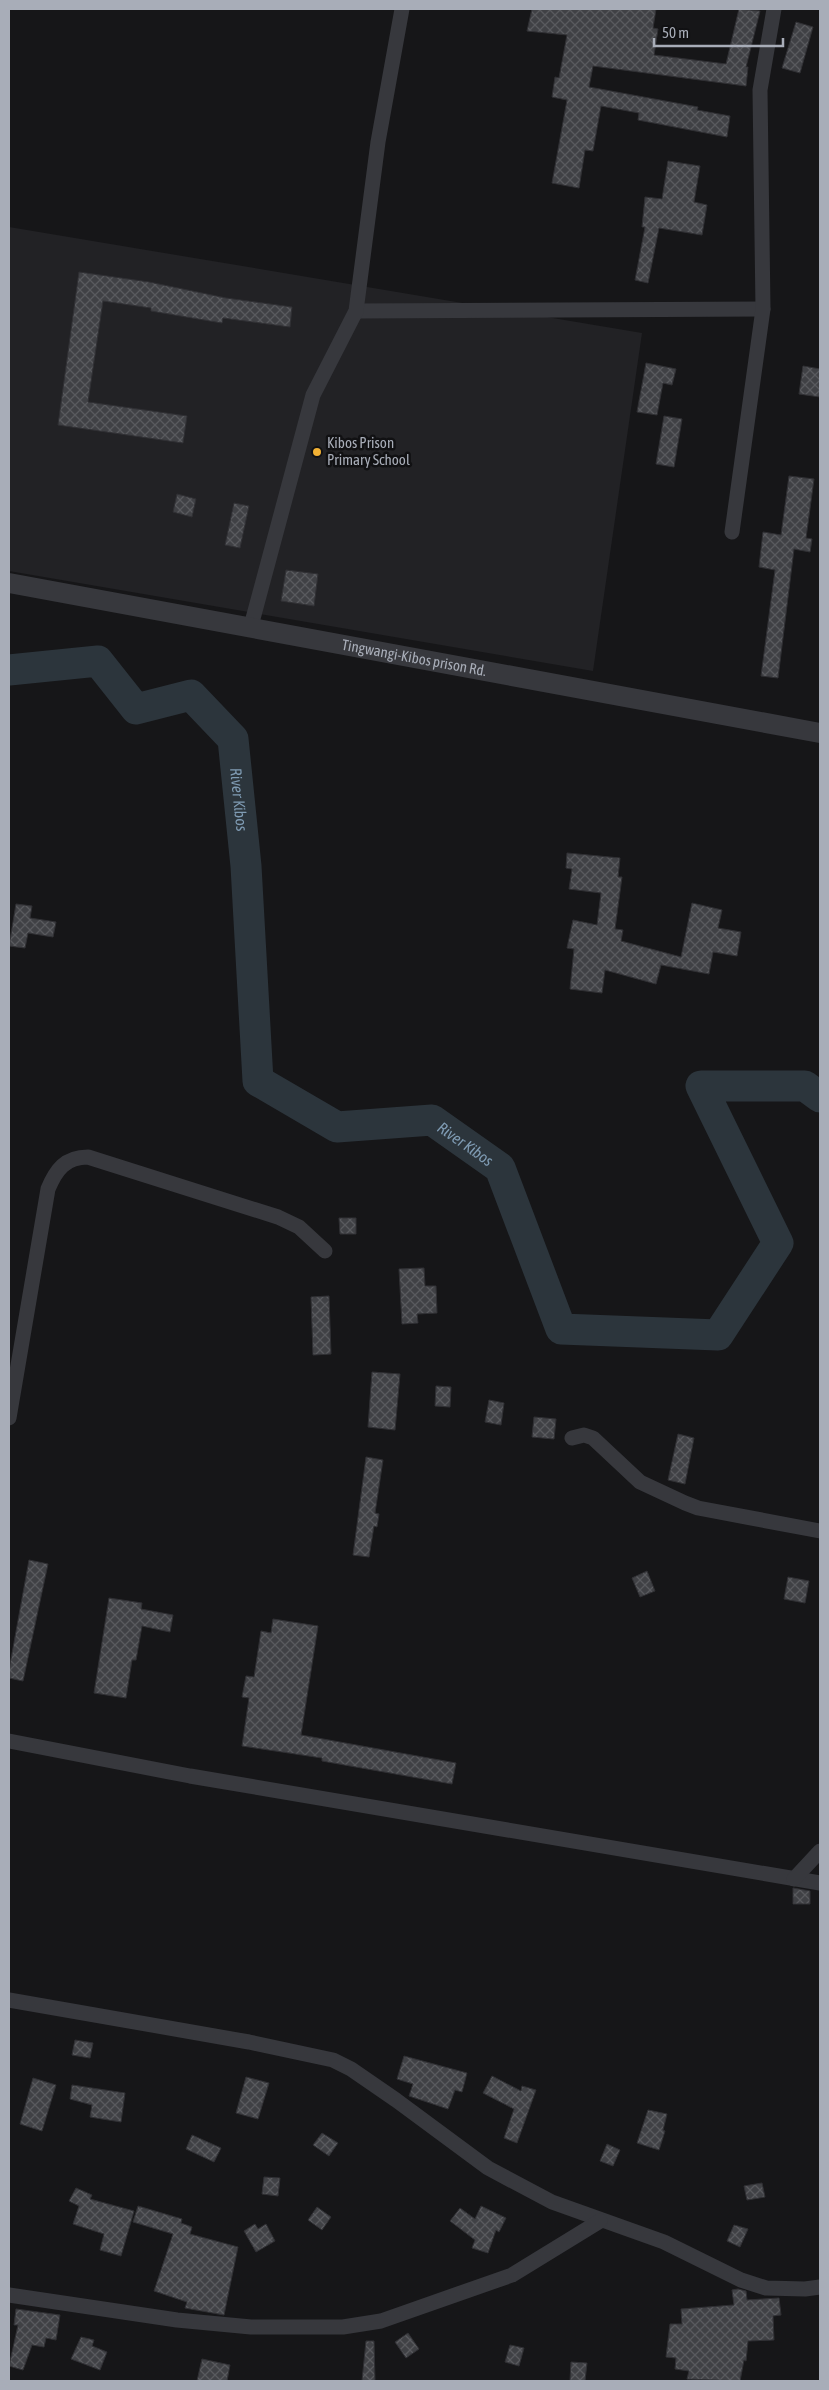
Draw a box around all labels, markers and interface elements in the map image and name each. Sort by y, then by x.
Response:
scale bar [654,15,783,47]
text: 50 m [662,24,689,41]
place label: Kibos Prison Primary School [327,434,410,468]
marker: Kibos Prison Primary School [311,446,323,458]
street label: Tingwangi-Kibos prison Rd. [341,636,488,679]
water label: River Kibos [227,767,251,832]
water label: River Kibos [434,1118,497,1170]

